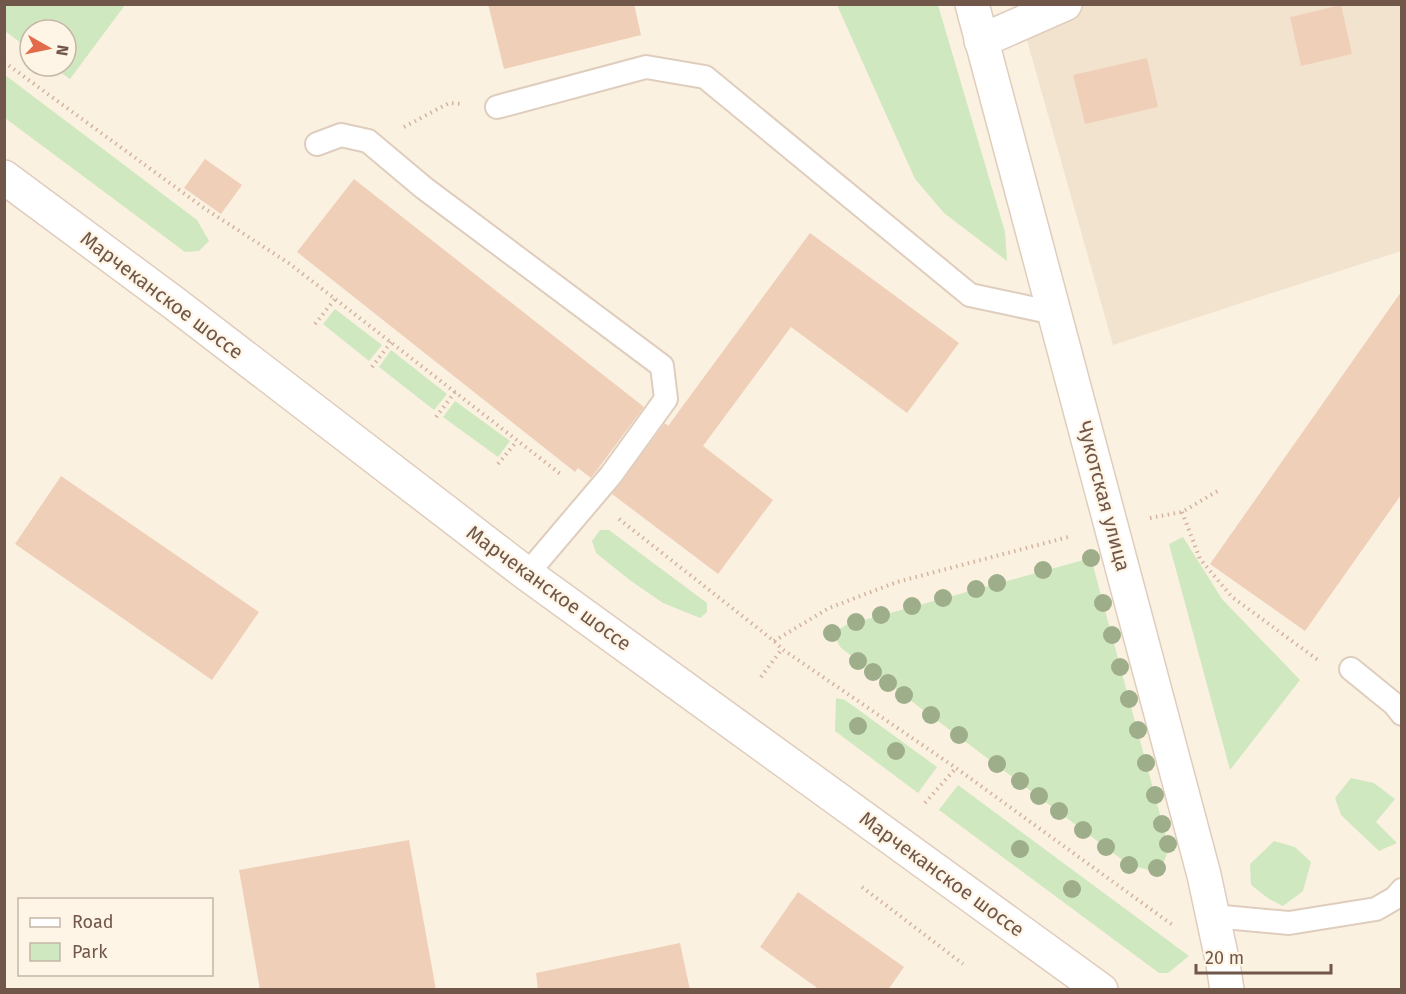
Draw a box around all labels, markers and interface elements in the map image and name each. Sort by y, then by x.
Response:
north arrow [18,18,78,78]
text: N [52,44,73,57]
street label: Марчеканское шоссе [76,226,248,364]
street label: Чукотская улица [1072,418,1136,574]
street label: Марчеканское шоссе [462,520,636,656]
street label: Марчеканское шоссе [855,806,1029,942]
legend [18,898,213,976]
text: Road [72,911,114,933]
scale bar [1196,937,1331,975]
text: Park [72,941,108,963]
text: 20 m [1205,947,1244,969]

